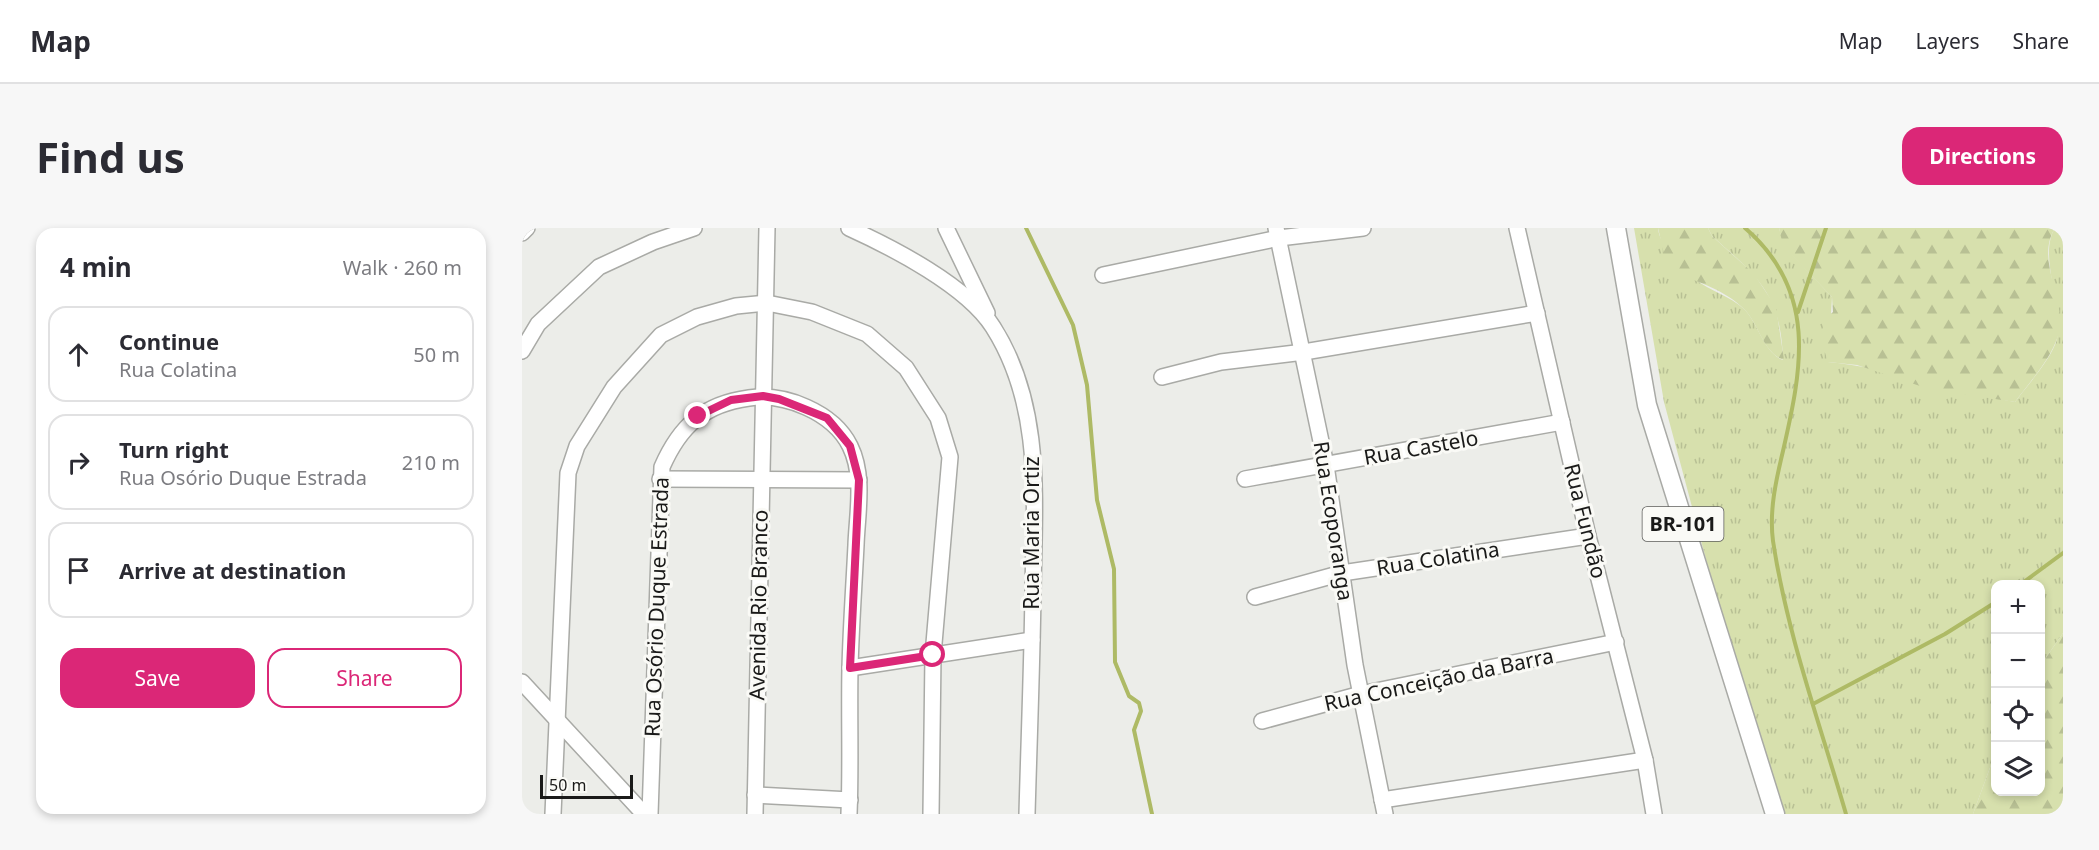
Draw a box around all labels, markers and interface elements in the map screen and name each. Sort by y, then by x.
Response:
text: Map [30,22,91,60]
text: Map [1839,27,1883,55]
text: Layers [1916,27,1980,55]
text: Share [2013,27,2069,55]
button: Directions [1902,127,2063,185]
text: Find us [36,128,185,185]
text: 4 min [60,249,132,285]
text: Walk · 260 m [343,254,462,281]
text: Continue [119,326,219,356]
icon: ahead [62,338,95,371]
text: 50 m [413,341,460,368]
text: Rua Colatina [119,356,237,383]
route end [684,402,710,428]
street label: Rua Castelo [1361,423,1480,471]
text: Turn right [119,434,229,464]
street label: Rua Ecoporanga [1308,439,1360,603]
icon: right [62,446,95,479]
text: 210 m [402,449,460,476]
street label: Rua Maria Ortiz [1017,456,1045,610]
street label: Rua Fundão [1558,460,1614,581]
text: Rua Osório Duque Estrada [119,464,367,491]
street label: Rua Osório Duque Estrada [637,476,675,738]
road number: BR-101 [1642,507,1724,541]
street label: Avenida Rio Branco [742,509,774,701]
street label: Rua Colatina [1374,534,1501,582]
icon: arrive [62,554,95,587]
text: Arrive at destination [119,555,346,585]
map controls [1991,580,2045,796]
button: + [1991,580,2045,634]
button: − [1991,634,2045,688]
route start [919,641,945,667]
street label: Rua Conceição da Barra [1321,641,1556,717]
button: Save [60,648,255,708]
button: Share [267,648,462,708]
button: locate [1991,688,2045,742]
button: layers [1991,742,2045,796]
scale bar [540,772,633,800]
text: 50 m [549,774,586,796]

